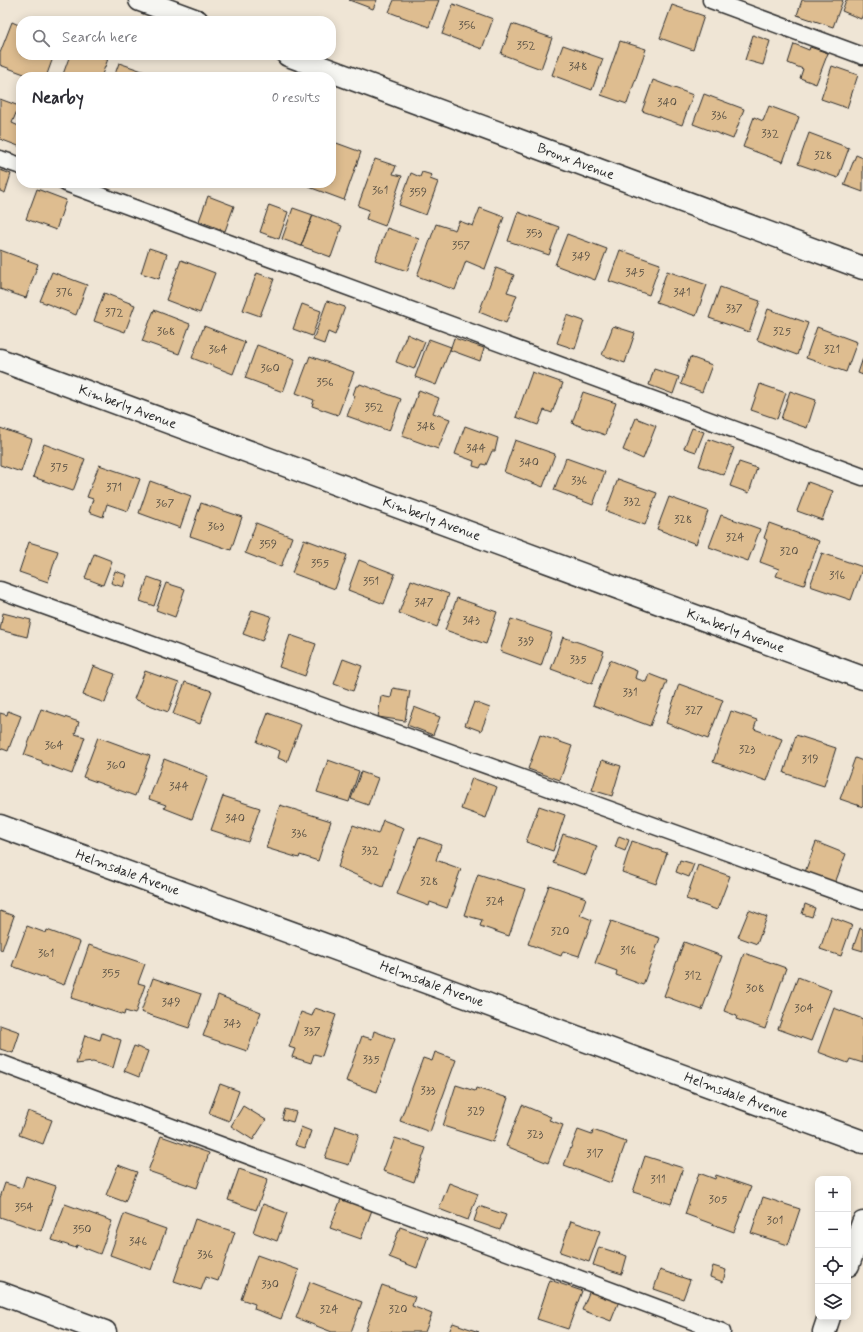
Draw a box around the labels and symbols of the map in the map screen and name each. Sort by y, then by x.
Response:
house number: 356 [458,18,476,34]
house number: 352 [517,38,535,54]
house number: 348 [568,59,588,75]
house number: 340 [657,95,677,111]
house number: 336 [711,108,727,124]
house number: 332 [761,126,779,142]
street label: Bronx Avenue [535,139,617,184]
house number: 328 [814,148,832,164]
house number: 361 [372,183,388,199]
house number: 359 [409,185,427,201]
house number: 353 [526,226,542,242]
house number: 357 [452,238,471,254]
house number: 349 [571,249,591,265]
house number: 345 [625,265,645,281]
house number: 376 [55,285,73,301]
house number: 341 [673,285,691,301]
house number: 337 [725,301,743,317]
house number: 372 [105,305,123,321]
house number: 368 [157,324,175,340]
house number: 325 [773,324,792,340]
house number: 364 [208,342,228,358]
house number: 321 [824,342,840,358]
house number: 360 [260,361,280,377]
house number: 356 [316,375,334,391]
street label: Kimberly Avenue [76,381,179,433]
house number: 352 [365,400,383,416]
house number: 348 [416,419,436,435]
house number: 344 [466,441,486,457]
house number: 340 [519,455,539,471]
house number: 375 [50,460,68,476]
house number: 336 [571,473,587,489]
house number: 371 [106,480,122,496]
street label: Kimberly Avenue [380,493,483,545]
house number: 332 [623,494,641,510]
house number: 367 [156,496,175,512]
house number: 328 [674,512,692,528]
house number: 363 [208,519,225,535]
house number: 324 [726,530,744,546]
house number: 359 [259,537,277,553]
house number: 320 [780,544,798,560]
house number: 355 [311,556,330,572]
house number: 316 [829,568,845,584]
house number: 351 [363,574,379,590]
house number: 347 [414,595,434,611]
street label: Kimberly Avenue [684,605,787,657]
house number: 343 [462,613,480,629]
house number: 339 [518,634,534,650]
house number: 335 [569,652,587,668]
house number: 331 [622,685,638,701]
house number: 327 [685,703,704,719]
house number: 364 [44,738,64,754]
house number: 323 [739,742,755,758]
house number: 319 [802,752,818,768]
house number: 360 [106,758,126,774]
house number: 344 [169,779,189,795]
house number: 340 [225,811,245,827]
house number: 336 [291,826,307,842]
house number: 332 [361,843,379,859]
street label: Helmsdale Avenue [73,845,183,900]
house number: 328 [420,874,438,890]
house number: 324 [486,894,504,910]
house number: 320 [551,924,569,940]
house number: 316 [620,943,636,959]
house number: 361 [38,946,54,962]
street label: Helmsdale Avenue [377,957,487,1012]
house number: 355 [102,966,121,982]
house number: 312 [684,968,702,984]
house number: 308 [746,981,764,997]
house number: 349 [161,995,181,1011]
house number: 304 [794,1001,814,1017]
house number: 343 [223,1016,241,1032]
house number: 337 [303,1024,321,1040]
house number: 335 [362,1052,380,1068]
street label: Helmsdale Avenue [682,1068,791,1123]
house number: 333 [420,1083,436,1099]
house number: 329 [467,1104,485,1120]
house number: 323 [527,1127,543,1143]
house number: 317 [586,1146,604,1162]
house number: 311 [650,1172,666,1188]
house number: 305 [709,1192,728,1208]
house number: 354 [15,1200,33,1216]
house number: 301 [767,1213,783,1229]
house number: 350 [72,1222,92,1238]
house number: 346 [129,1234,148,1250]
house number: 336 [197,1247,213,1263]
house number: 330 [261,1277,279,1293]
house number: 324 [320,1302,338,1318]
house number: 320 [389,1302,407,1318]

